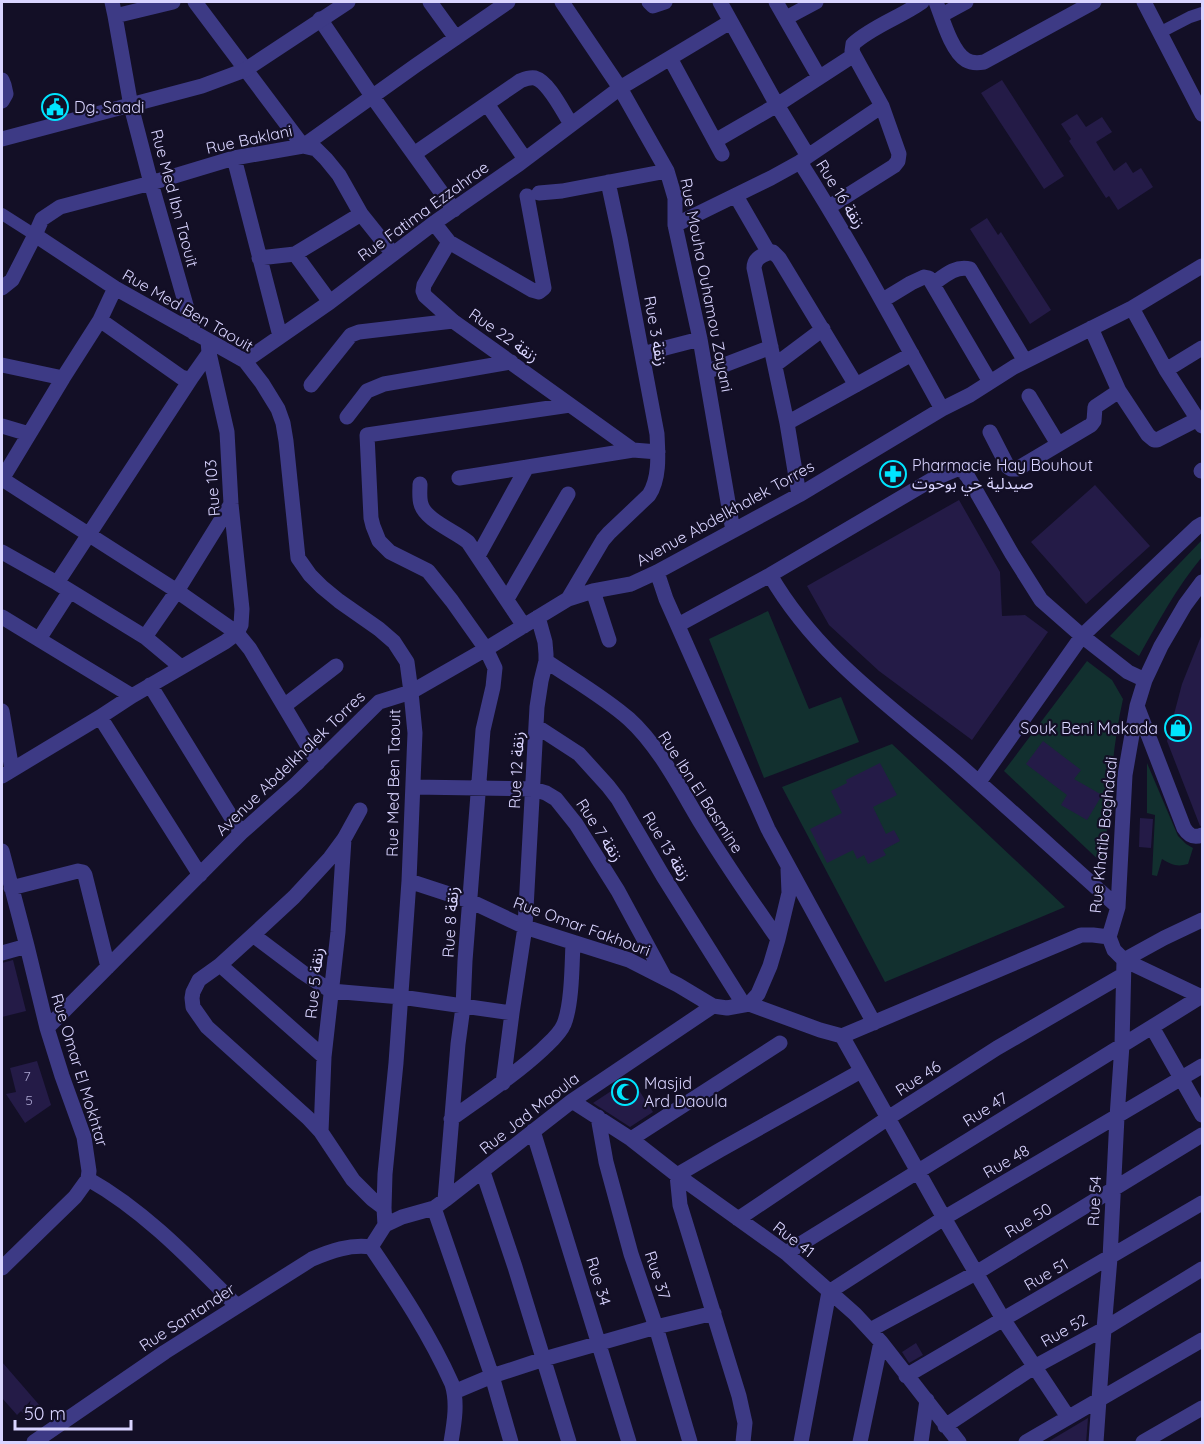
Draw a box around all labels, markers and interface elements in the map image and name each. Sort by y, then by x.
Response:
public building icon: Dg. Saadi [40,92,70,122]
place label: Dg. Saadi [74,97,144,117]
street label: Rue Baklani [204,120,294,158]
street label: Rue Med Ibn Taouit [147,127,203,269]
street label: Rue 16 زنقة [812,156,870,232]
street label: Rue Fatima Ezzahrae [354,157,492,265]
street label: Rue Mouha Ouhamou Zayani [676,176,738,394]
street label: Rue Med Ben Taouit [119,264,257,356]
street label: Rue 3 زنقة [640,294,672,368]
street label: Rue 22 زنقة [465,304,543,366]
place label: Pharmacie Hay Bouhout صيدلية حي بوحوت [912,455,1093,496]
street label: Avenue Abdelkhalek Torres [633,456,817,570]
street label: Rue 103 [200,459,224,517]
pharmacy icon: Pharmacie Hay Bouhout صيدلية حي بوحوت [878,459,908,489]
street label: Avenue Abdelkhalek Torres [211,686,369,840]
street label: Rue Med Ben Taouit [382,709,404,857]
shop icon: Souk Beni Makada [1163,713,1193,743]
place label: Souk Beni Makada [1020,718,1158,738]
street label: Rue Ibn El Basmine [654,727,748,857]
street label: Rue 12 زنقة [504,731,528,809]
street label: Rue Khatib Baghdadi [1085,756,1121,914]
street label: Rue 7 زنقة [572,795,628,865]
street label: Rue 13 زنقة [639,808,695,884]
street label: Rue 8 زنقة [438,886,462,958]
street label: Rue Omar Fakhouri [511,892,653,960]
street label: Rue 5 زنقة [300,946,328,1020]
street label: Rue Omar El Mokhtar [47,991,113,1149]
street label: Rue 46 [892,1056,945,1100]
house number: 7 [23,1067,31,1085]
street label: Rue Jad Maoula [475,1068,583,1158]
place label: Masjid Ard Daoula [644,1073,728,1111]
mosque icon: Masjid Ard Daoula [610,1077,640,1107]
street label: Rue 47 [959,1087,1011,1131]
house number: 5 [25,1091,33,1109]
street label: Rue 48 [979,1140,1033,1182]
street label: Rue 54 [1083,1175,1105,1227]
street label: Rue 50 [1001,1198,1055,1242]
street label: Rue 41 [769,1217,819,1261]
street label: Rue 37 [641,1248,675,1302]
street label: Rue 51 [1020,1253,1072,1295]
street label: Rue 34 [582,1254,616,1308]
street label: Rue Santander [135,1279,239,1355]
street label: Rue 52 [1037,1309,1091,1351]
scale bar [15,1393,130,1431]
text: 50 m [24,1402,66,1425]

